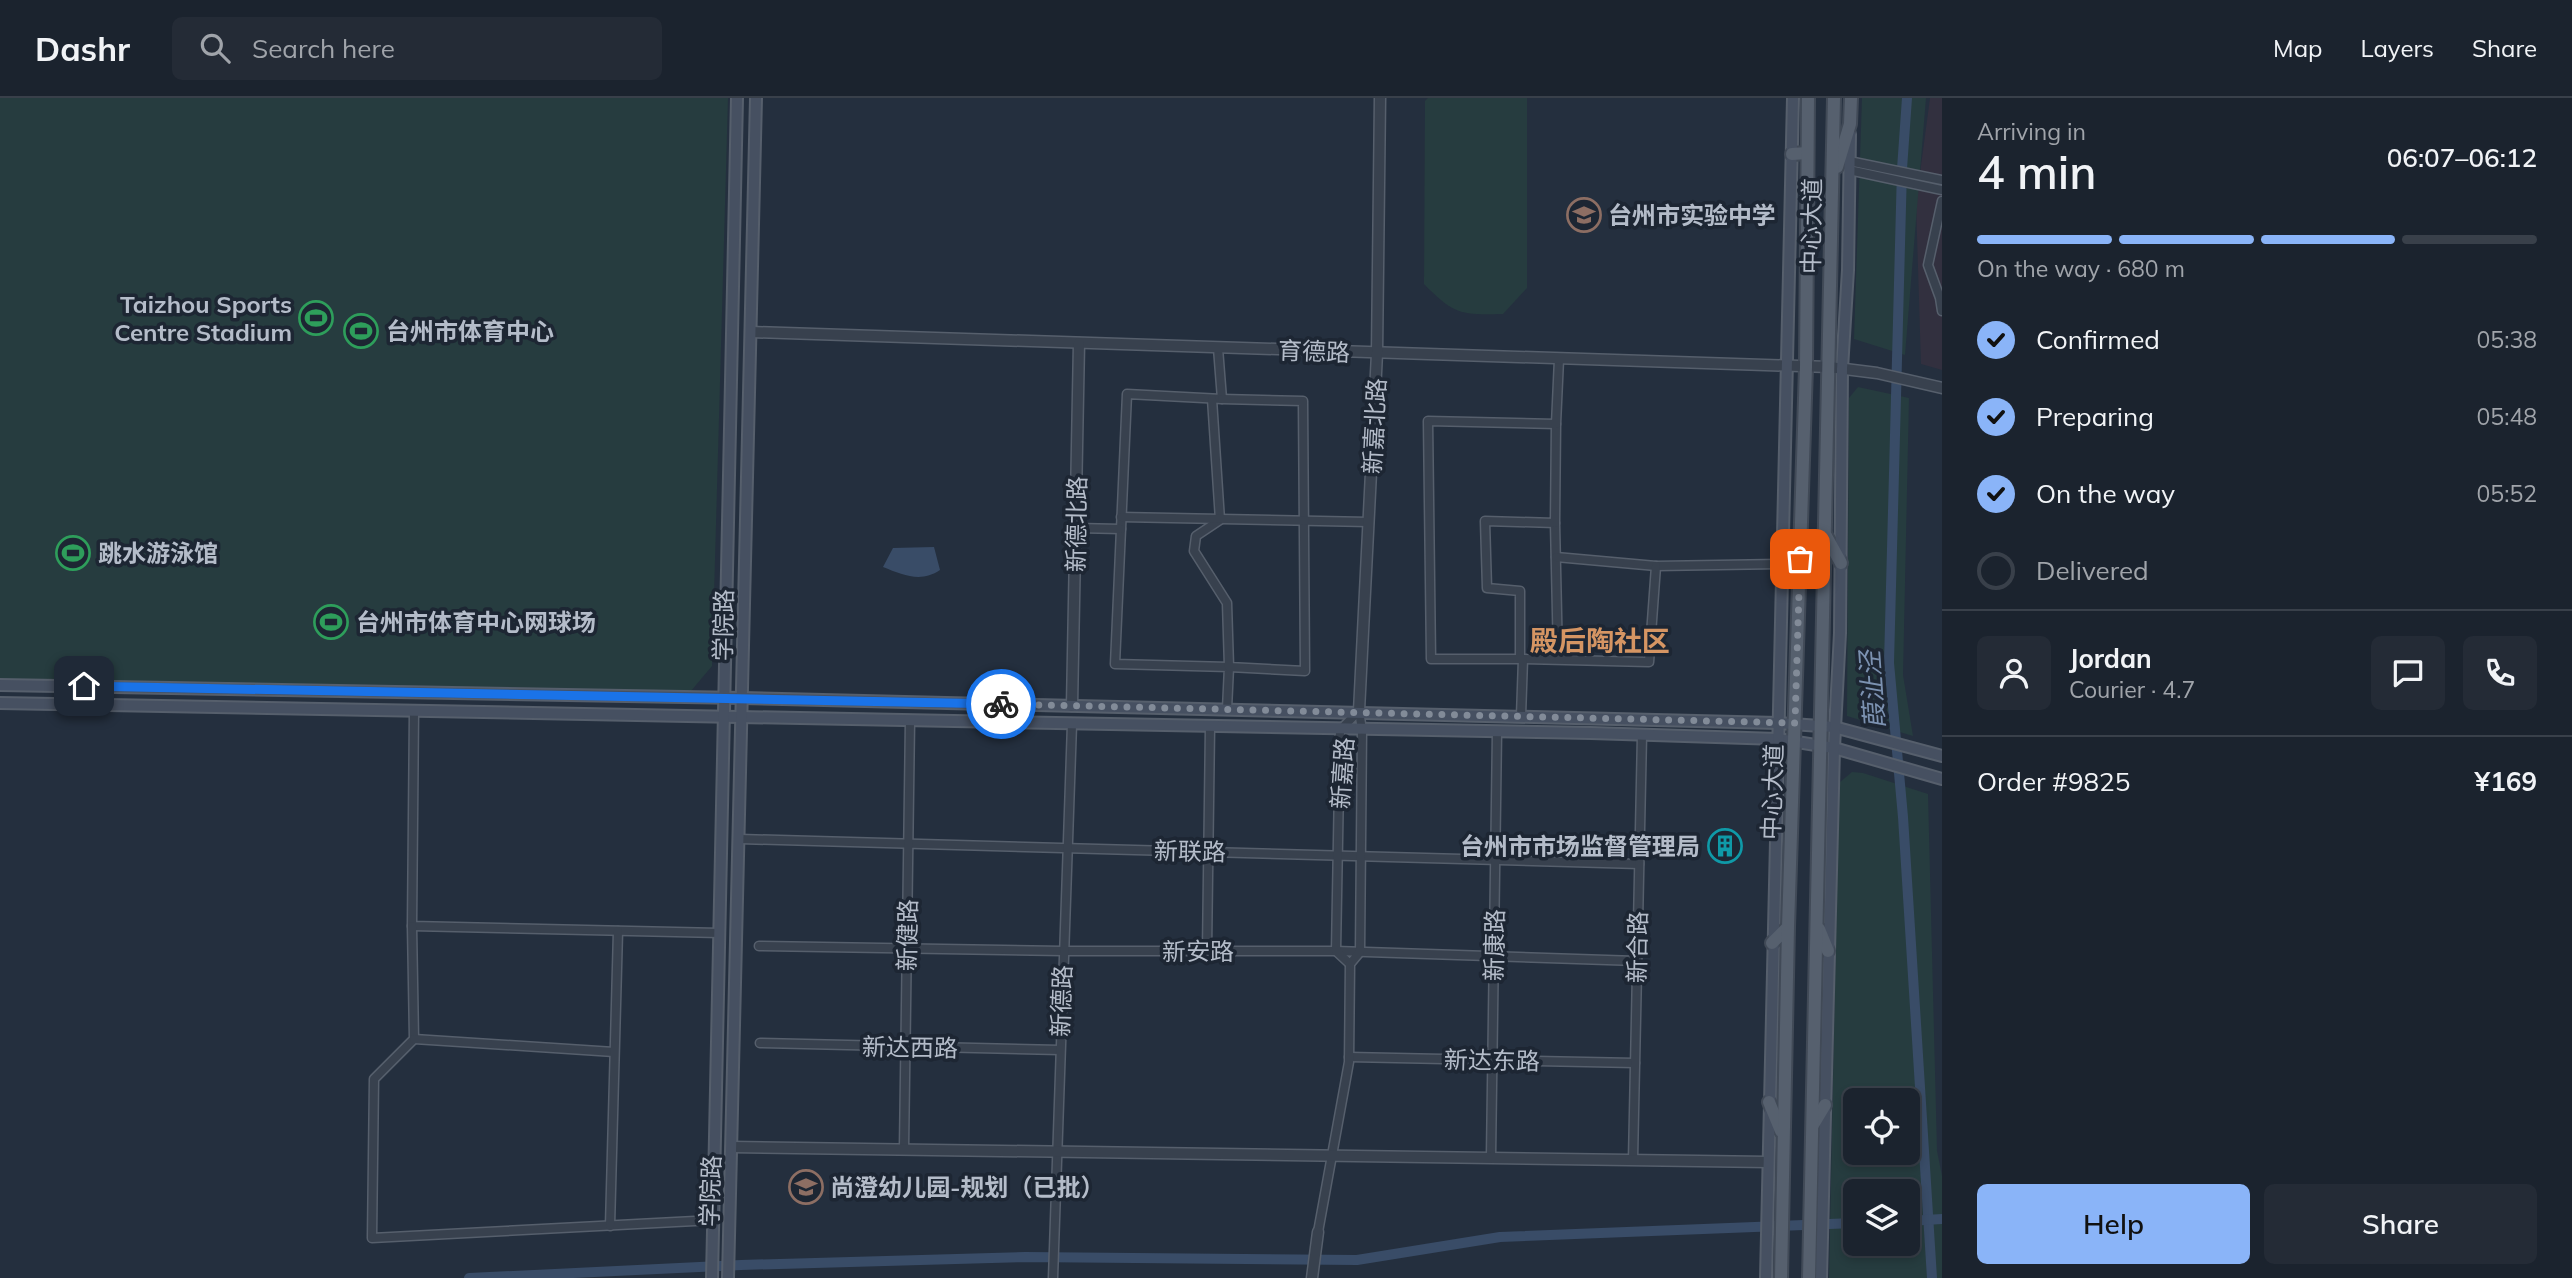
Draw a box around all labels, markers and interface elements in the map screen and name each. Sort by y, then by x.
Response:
search box [172,17,662,80]
text: Dashr [35,28,130,69]
icon: search [196,29,234,67]
text: Search here [252,32,395,65]
text: Map [2273,33,2322,63]
text: Layers [2360,33,2434,63]
text: Share [2472,33,2537,63]
text: Arriving in [1977,117,2086,146]
text: 06:07–06:12 [2387,141,2537,174]
text: 4 min [1977,143,2096,201]
street label: 中心大道 [1795,178,1827,274]
school or university icon: 台州市实验中学 [1565,196,1603,234]
place label: 台州市实验中学 [1608,200,1776,230]
text: On the way · 680 m [1977,254,2185,283]
place label: Taizhou Sports Centre Stadium [114,289,292,347]
sports icon: Taizhou Sports Centre Stadium [297,299,335,337]
sports icon: 台州市体育中心 [342,312,380,350]
place label: 台州市体育中心 [386,316,554,346]
icon: check [1977,321,2015,359]
text: Confirmed [2036,323,2160,356]
text: 05:38 [2477,325,2537,354]
street label: 育德路 [1277,335,1351,367]
street label: 新嘉北路 [1357,377,1391,475]
icon: check [1977,398,2015,436]
text: Preparing [2036,400,2154,433]
text: 05:48 [2477,402,2537,431]
icon: check [1977,475,2015,513]
street label: 新德北路 [1060,476,1092,572]
text: On the way [2036,477,2175,510]
text: 05:52 [2477,479,2537,508]
pin [1770,529,1830,589]
sports icon: 跳水游泳馆 [54,534,92,572]
place label: 跳水游泳馆 [98,538,218,568]
icon: bag [1781,540,1819,578]
text: Delivered [2036,554,2149,587]
street label: 学院路 [707,589,739,661]
sports icon: 台州市体育中心网球场 [312,603,350,641]
place label: 台州市体育中心网球场 [356,607,596,637]
district label: 殿后陶社区 [1530,623,1670,658]
button: person [1977,636,2051,710]
button: chat [2371,636,2445,710]
button: phone [2463,636,2537,710]
text: Jordan [2069,642,2152,675]
water label: 葭沚泾 [1853,647,1891,730]
pin [54,656,114,716]
icon: home [65,667,103,705]
courier [966,669,1036,739]
text: Courier · 4.7 [2069,675,2195,704]
icon: bike [982,685,1020,723]
street label: 新嘉路 [1325,736,1359,810]
street label: 中心大道 [1755,744,1789,840]
text: Order #9825 [1977,765,2130,798]
text: ¥169 [2475,765,2537,798]
building icon: 台州市市场监督管理局 [1706,827,1744,865]
place label: 台州市市场监督管理局 [1460,831,1700,861]
street label: 新联路 [1154,835,1226,867]
street label: 新健路 [891,899,923,971]
street label: 新康路 [1478,909,1510,981]
street label: 新合路 [1621,911,1653,983]
street label: 新安路 [1162,936,1234,966]
street label: 新德路 [1045,964,1077,1038]
street label: 新达西路 [862,1031,958,1063]
street label: 新达东路 [1444,1044,1540,1076]
map controls [1843,1088,1920,1256]
button: locate [1843,1088,1920,1165]
street label: 学院路 [694,1154,726,1228]
school or university icon: 尚澄幼儿园-规划（已批） [787,1168,825,1206]
place label: 尚澄幼儿园-规划（已批） [830,1172,1105,1202]
button: layers [1843,1179,1920,1256]
button: Help [1977,1184,2250,1264]
button: Share [2264,1184,2537,1264]

